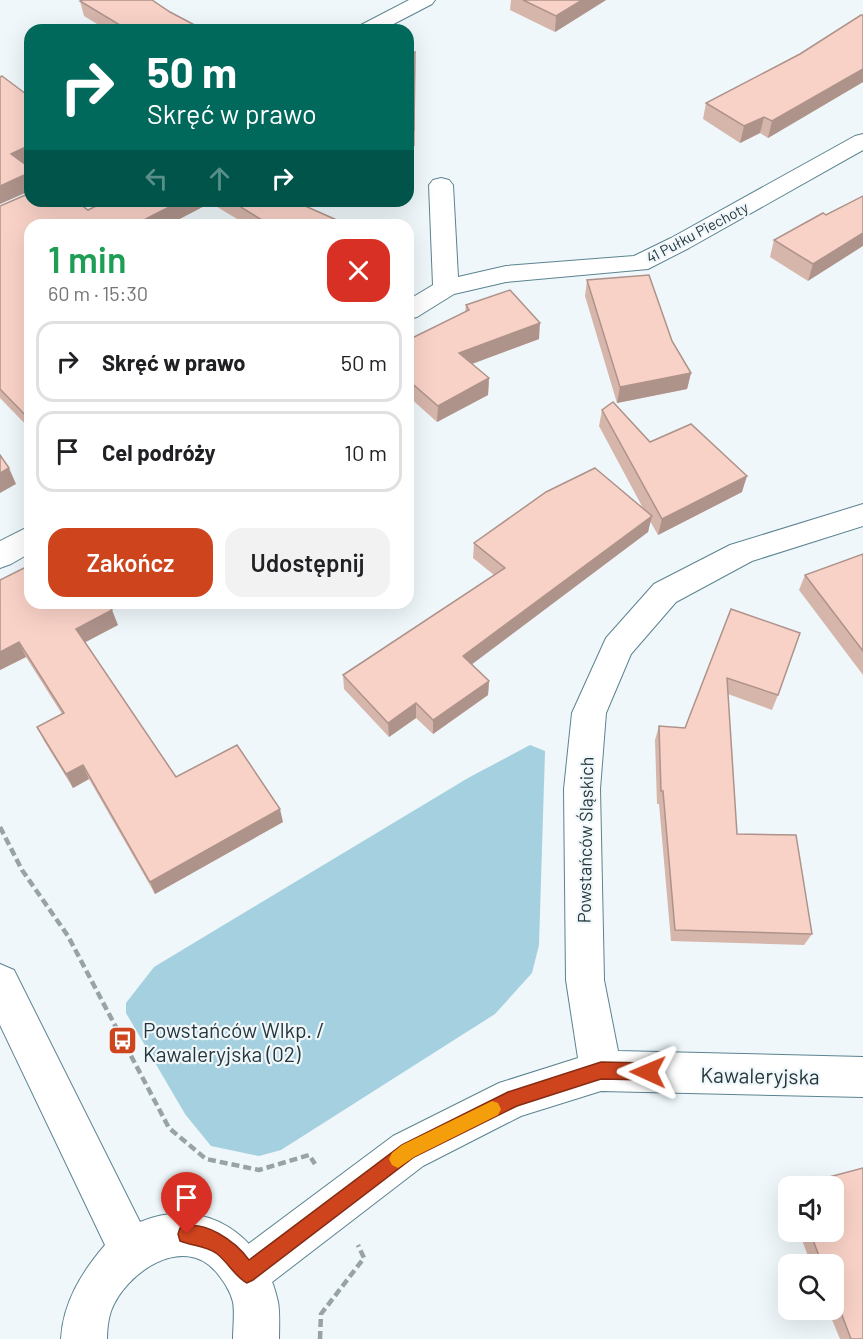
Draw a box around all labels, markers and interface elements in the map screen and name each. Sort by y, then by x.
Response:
text: 50 m [147,46,237,96]
icon: right [48,48,126,126]
text: Skręć w prawo [147,97,317,129]
icon: left [140,162,173,195]
icon: ahead [203,162,236,195]
icon: right [266,162,299,195]
street label: 41 Pułku Piechoty [643,198,751,266]
text: 1 min [48,237,127,280]
button: close [327,239,390,302]
text: 60 m · 15:30 [48,281,148,305]
icon: right [51,345,84,378]
text: Skręć w prawo [102,349,246,375]
text: 50 m [341,349,387,375]
icon: arrive [51,435,84,468]
text: Cel podróży [102,439,216,465]
text: 10 m [344,439,387,465]
button: Zakończ [48,528,213,597]
button: Udostępnij [225,528,390,597]
street label: Powstańców Śląskich [573,757,597,923]
place label: Powstańców Wlkp. / Kawaleryjska (02) [143,1017,325,1066]
bus stop icon: Powstańców Wlkp. / Kawaleryjska (02) [106,1025,138,1057]
position arrow [616,1040,680,1104]
street label: Kawaleryjska [700,1061,820,1089]
pin [161,1172,212,1234]
map controls [778,1176,844,1320]
button: sound [778,1176,844,1242]
icon: arrive [170,1181,203,1214]
button: search [778,1254,844,1320]

